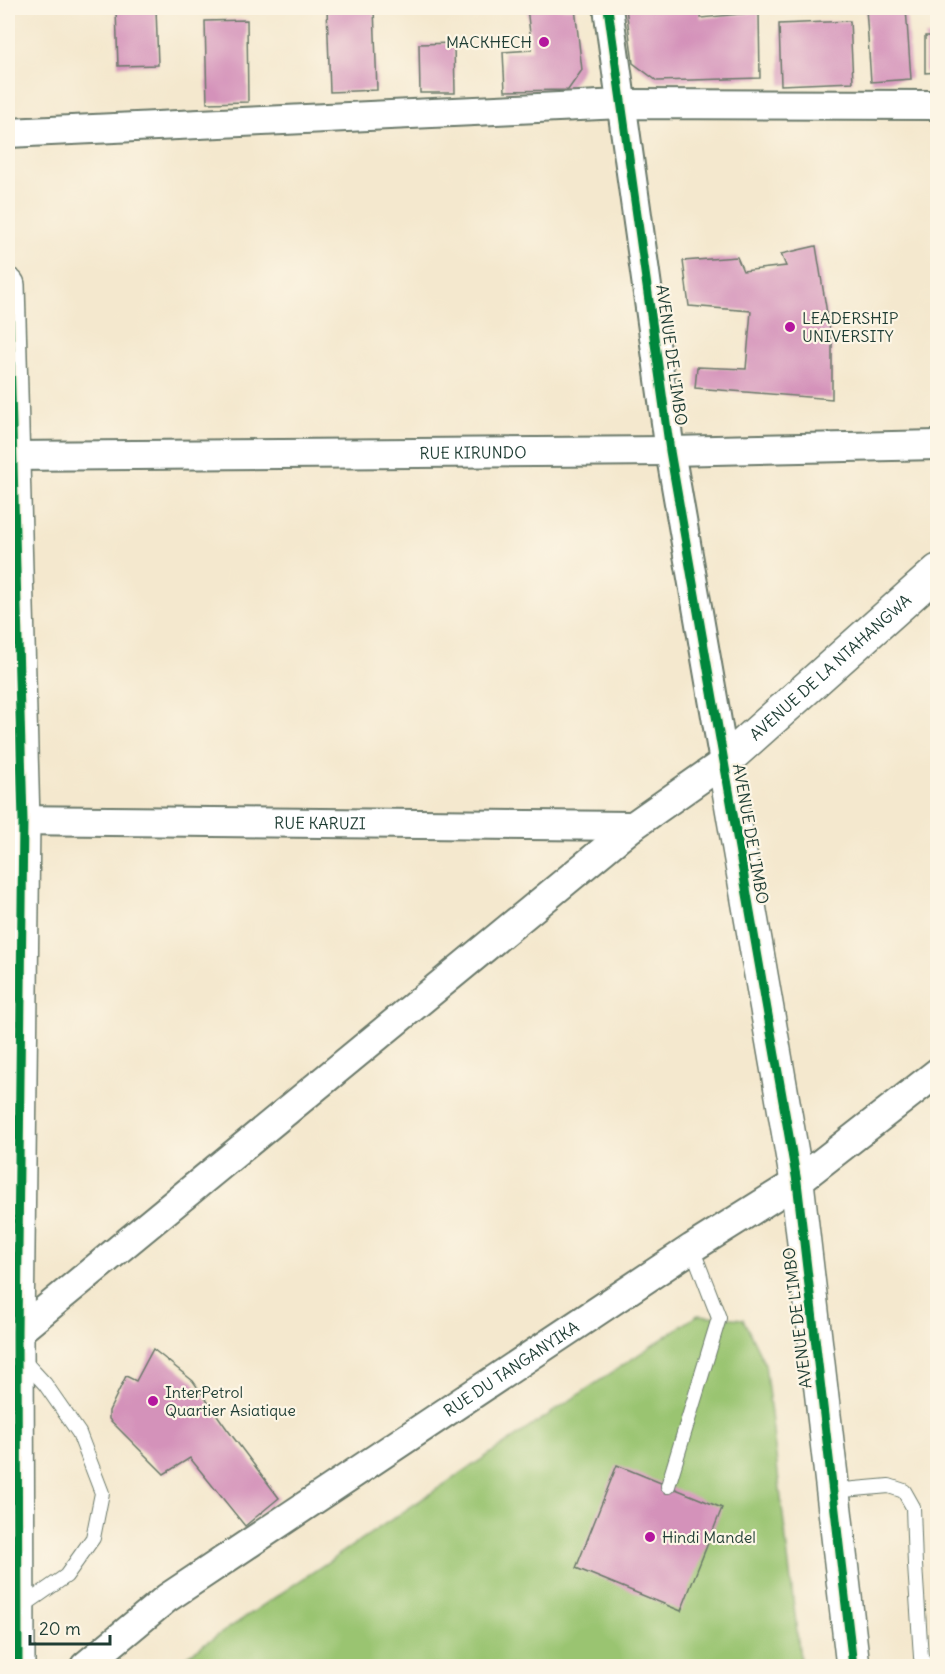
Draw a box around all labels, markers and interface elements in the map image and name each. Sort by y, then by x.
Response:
place label: MACKHECH [446,32,532,52]
marker: MACKHECH [537,35,551,49]
street label: AVENUE DE L'IMBO [652,283,692,427]
place label: LEADERSHIP UNIVERSITY [802,308,899,346]
marker: LEADERSHIP UNIVERSITY [783,320,797,334]
street label: RUE KIRUNDO [419,442,527,463]
street label: AVENUE DE LA NTAHANGWA [745,590,915,744]
street label: AVENUE DE L'IMBO [729,762,773,906]
street label: RUE KARUZI [274,813,366,833]
street label: AVENUE DE L'IMBO [778,1246,816,1390]
street label: RUE DU TANGANYIKA [440,1316,582,1421]
place label: InterPetrol Quartier Asiatique [165,1382,296,1420]
marker: InterPetrol Quartier Asiatique [146,1394,160,1408]
place label: Hindi Mandel [662,1527,756,1547]
marker: Hindi Mandel [643,1530,657,1544]
scale bar [30,1608,110,1646]
text: 20 m [39,1617,81,1640]

